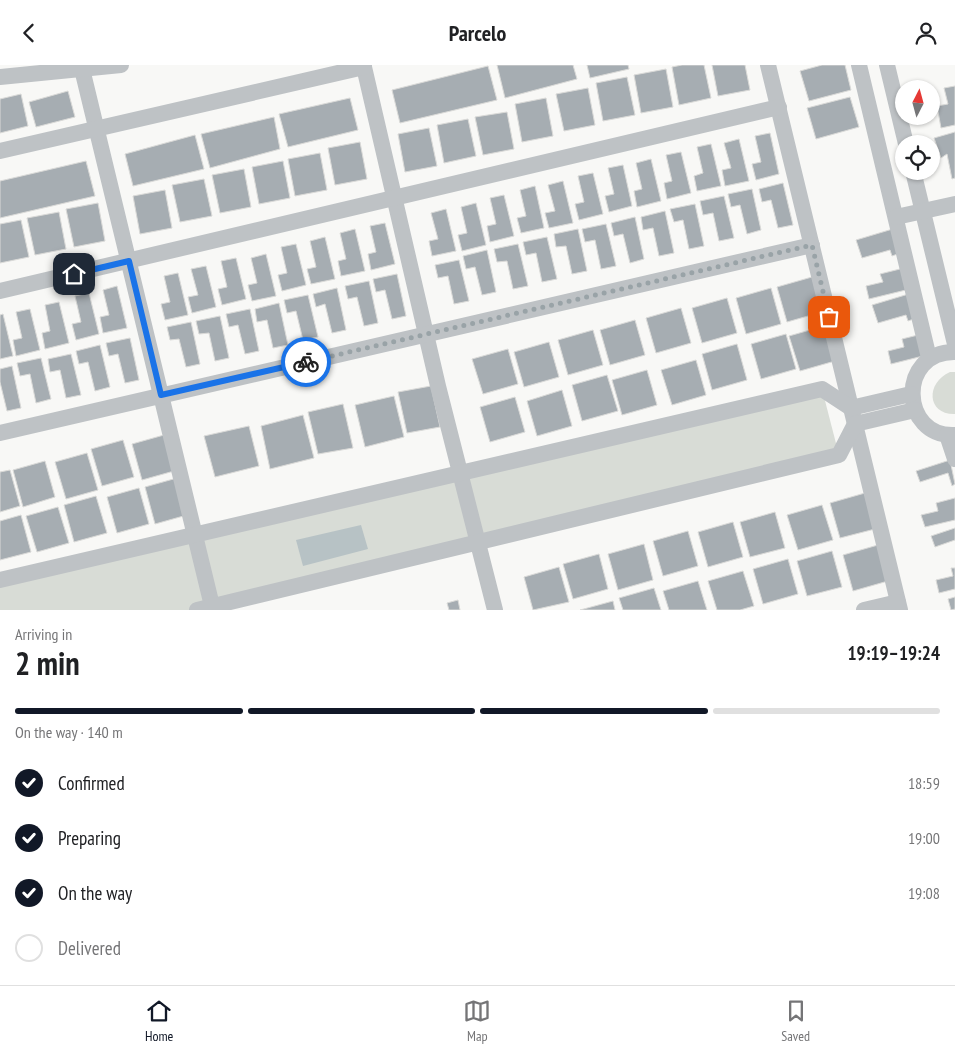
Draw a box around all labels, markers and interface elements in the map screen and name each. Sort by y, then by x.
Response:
icon: back [15,19,43,47]
text: Parcelo [449,19,506,47]
icon: person [912,19,940,47]
north arrow [895,80,940,125]
map controls [895,80,940,180]
button: locate [895,135,940,180]
pin [53,253,95,295]
icon: home [60,260,88,288]
pin [808,296,850,338]
icon: bag [815,303,843,331]
courier [281,337,331,387]
icon: bike [292,348,320,376]
text: Arriving in [15,624,72,644]
text: 19:19–19:24 [847,641,940,665]
text: 2 min [15,642,80,684]
text: On the way · 140 m [15,722,123,742]
icon: check [15,769,43,797]
text: Confirmed [58,771,125,795]
text: 18:59 [908,773,940,793]
icon: check [15,824,43,852]
text: Preparing [58,826,121,850]
text: 19:00 [908,828,940,848]
icon: check [15,879,43,907]
text: On the way [58,881,132,905]
text: 19:08 [908,883,940,903]
text: Delivered [58,936,121,960]
tab: Home [145,997,173,1045]
tab: Map [463,997,491,1045]
tab: Saved [781,997,810,1045]

